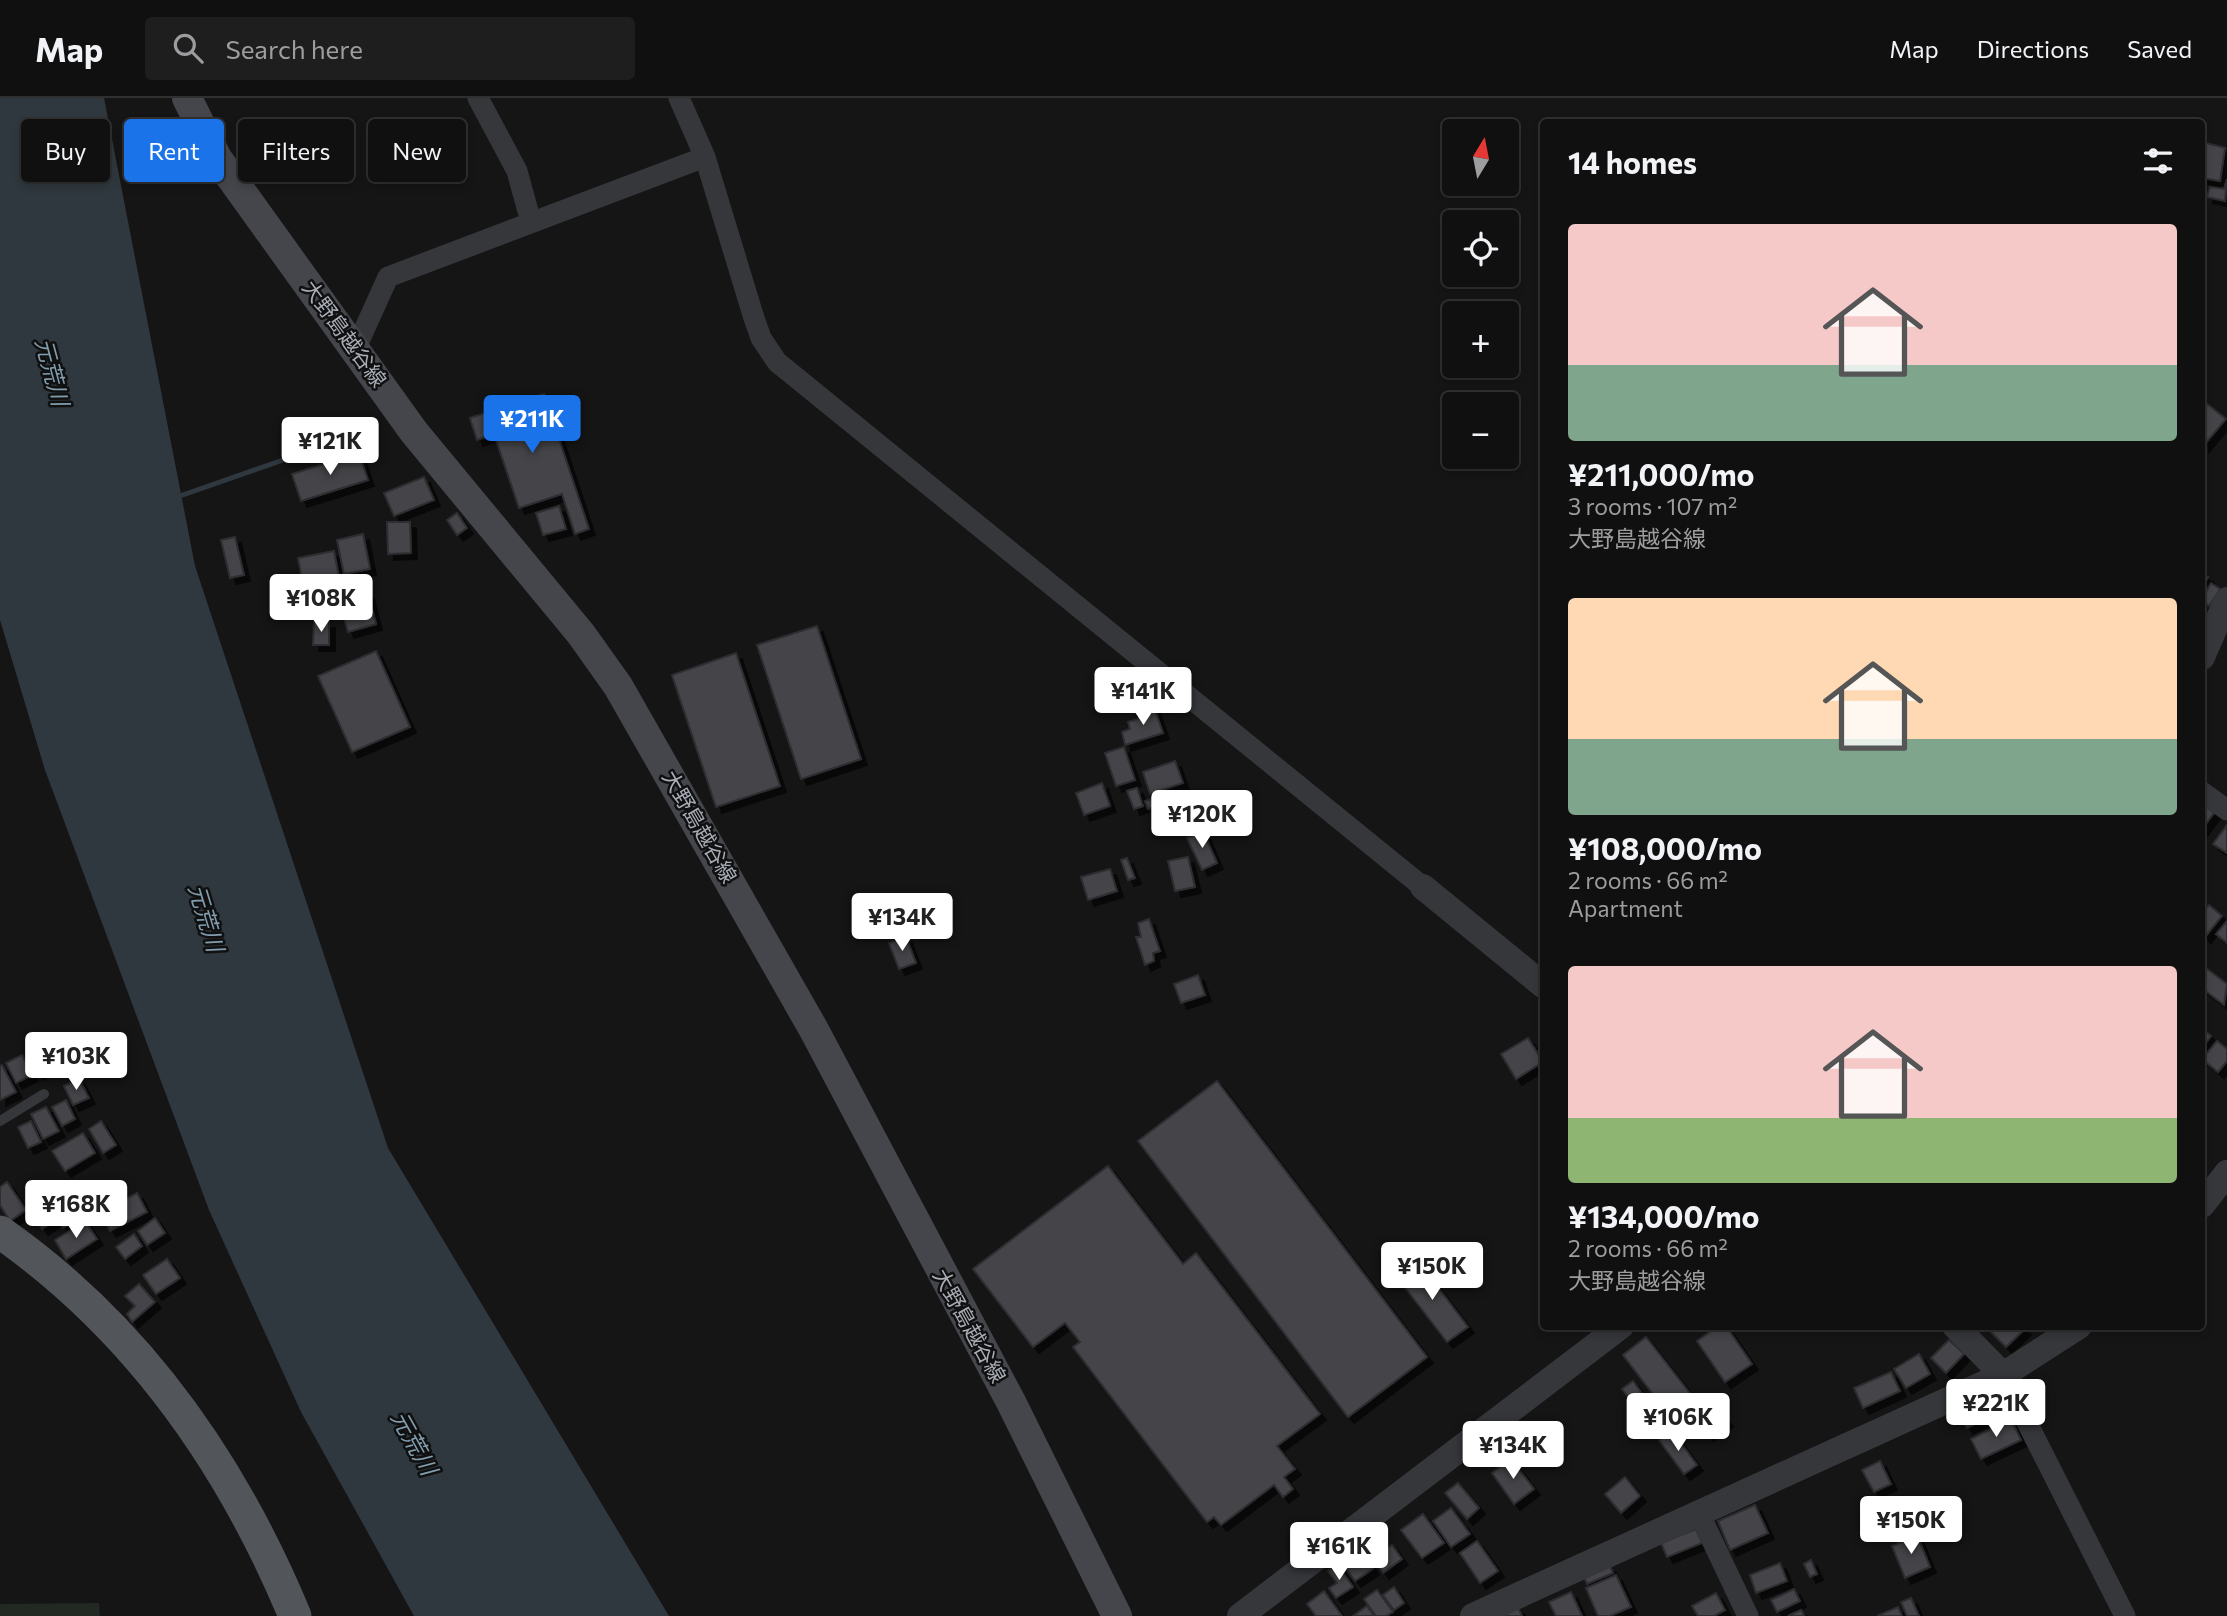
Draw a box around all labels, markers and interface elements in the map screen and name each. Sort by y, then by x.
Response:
search box [145,17,635,80]
text: Map [35,28,103,69]
icon: search [169,29,207,67]
text: Search here [225,33,363,64]
text: Map [1889,34,1939,63]
text: Directions [1977,34,2089,63]
text: Saved [2127,34,2192,63]
chip: Buy [21,119,110,182]
chip: Rent [124,119,224,182]
chip: Filters [238,119,354,182]
chip: New [368,119,466,182]
north arrow [1442,119,1519,196]
map controls [1442,119,1519,469]
icon: filters [2139,142,2177,180]
text: 14 homes [1568,143,1697,180]
button: locate [1442,210,1519,287]
icon: home [1810,269,1936,395]
street label: 大野島越谷線 [298,275,392,391]
button: + [1442,301,1519,378]
water label: 元荒川 [31,335,76,412]
button: − [1442,392,1519,469]
pin: ¥211K [483,396,581,455]
text: ¥211K [500,404,564,432]
pin: ¥121K [281,418,379,477]
text: ¥121K [298,426,362,454]
text: ¥211,000/mo [1568,455,1755,492]
text: 3 rooms · 107 m² [1568,492,1737,520]
text: 大野島越谷線 [1568,524,1706,552]
pin: ¥108K [272,574,370,634]
text: ¥108K [286,583,356,611]
icon: home [1810,643,1936,769]
pin: ¥141K [1094,668,1192,727]
text: ¥141K [1110,676,1176,704]
street label: 大野島越谷線 [658,765,743,887]
pin: ¥120K [1153,790,1251,850]
text: ¥120K [1167,799,1237,827]
text: ¥108,000/mo [1568,829,1762,866]
text: 2 rooms · 66 m² [1568,866,1728,894]
water label: 元荒川 [183,881,231,958]
pin: ¥134K [853,894,951,953]
text: Apartment [1568,894,1683,922]
text: ¥134K [868,902,936,930]
icon: home [1810,1011,1936,1137]
pin: ¥103K [27,1032,125,1092]
text: ¥103K [41,1041,111,1069]
pin: ¥168K [27,1180,125,1240]
text: ¥168K [41,1189,111,1217]
text: ¥134,000/mo [1568,1197,1760,1234]
text: 2 rooms · 66 m² [1568,1234,1728,1262]
pin: ¥150K [1383,1242,1481,1302]
text: ¥150K [1397,1251,1467,1279]
street label: 大野島越谷線 [929,1264,1012,1386]
text: 大野島越谷線 [1568,1266,1706,1294]
pin: ¥221K [1947,1380,2045,1439]
text: ¥221K [1962,1388,2030,1416]
pin: ¥106K [1629,1394,1727,1453]
text: ¥106K [1643,1402,1713,1430]
water label: 元荒川 [386,1406,445,1482]
pin: ¥134K [1464,1422,1562,1481]
text: ¥134K [1479,1430,1547,1458]
pin: ¥150K [1862,1496,1960,1556]
text: ¥150K [1876,1505,1946,1533]
pin: ¥161K [1290,1522,1388,1582]
text: ¥161K [1306,1531,1372,1559]

